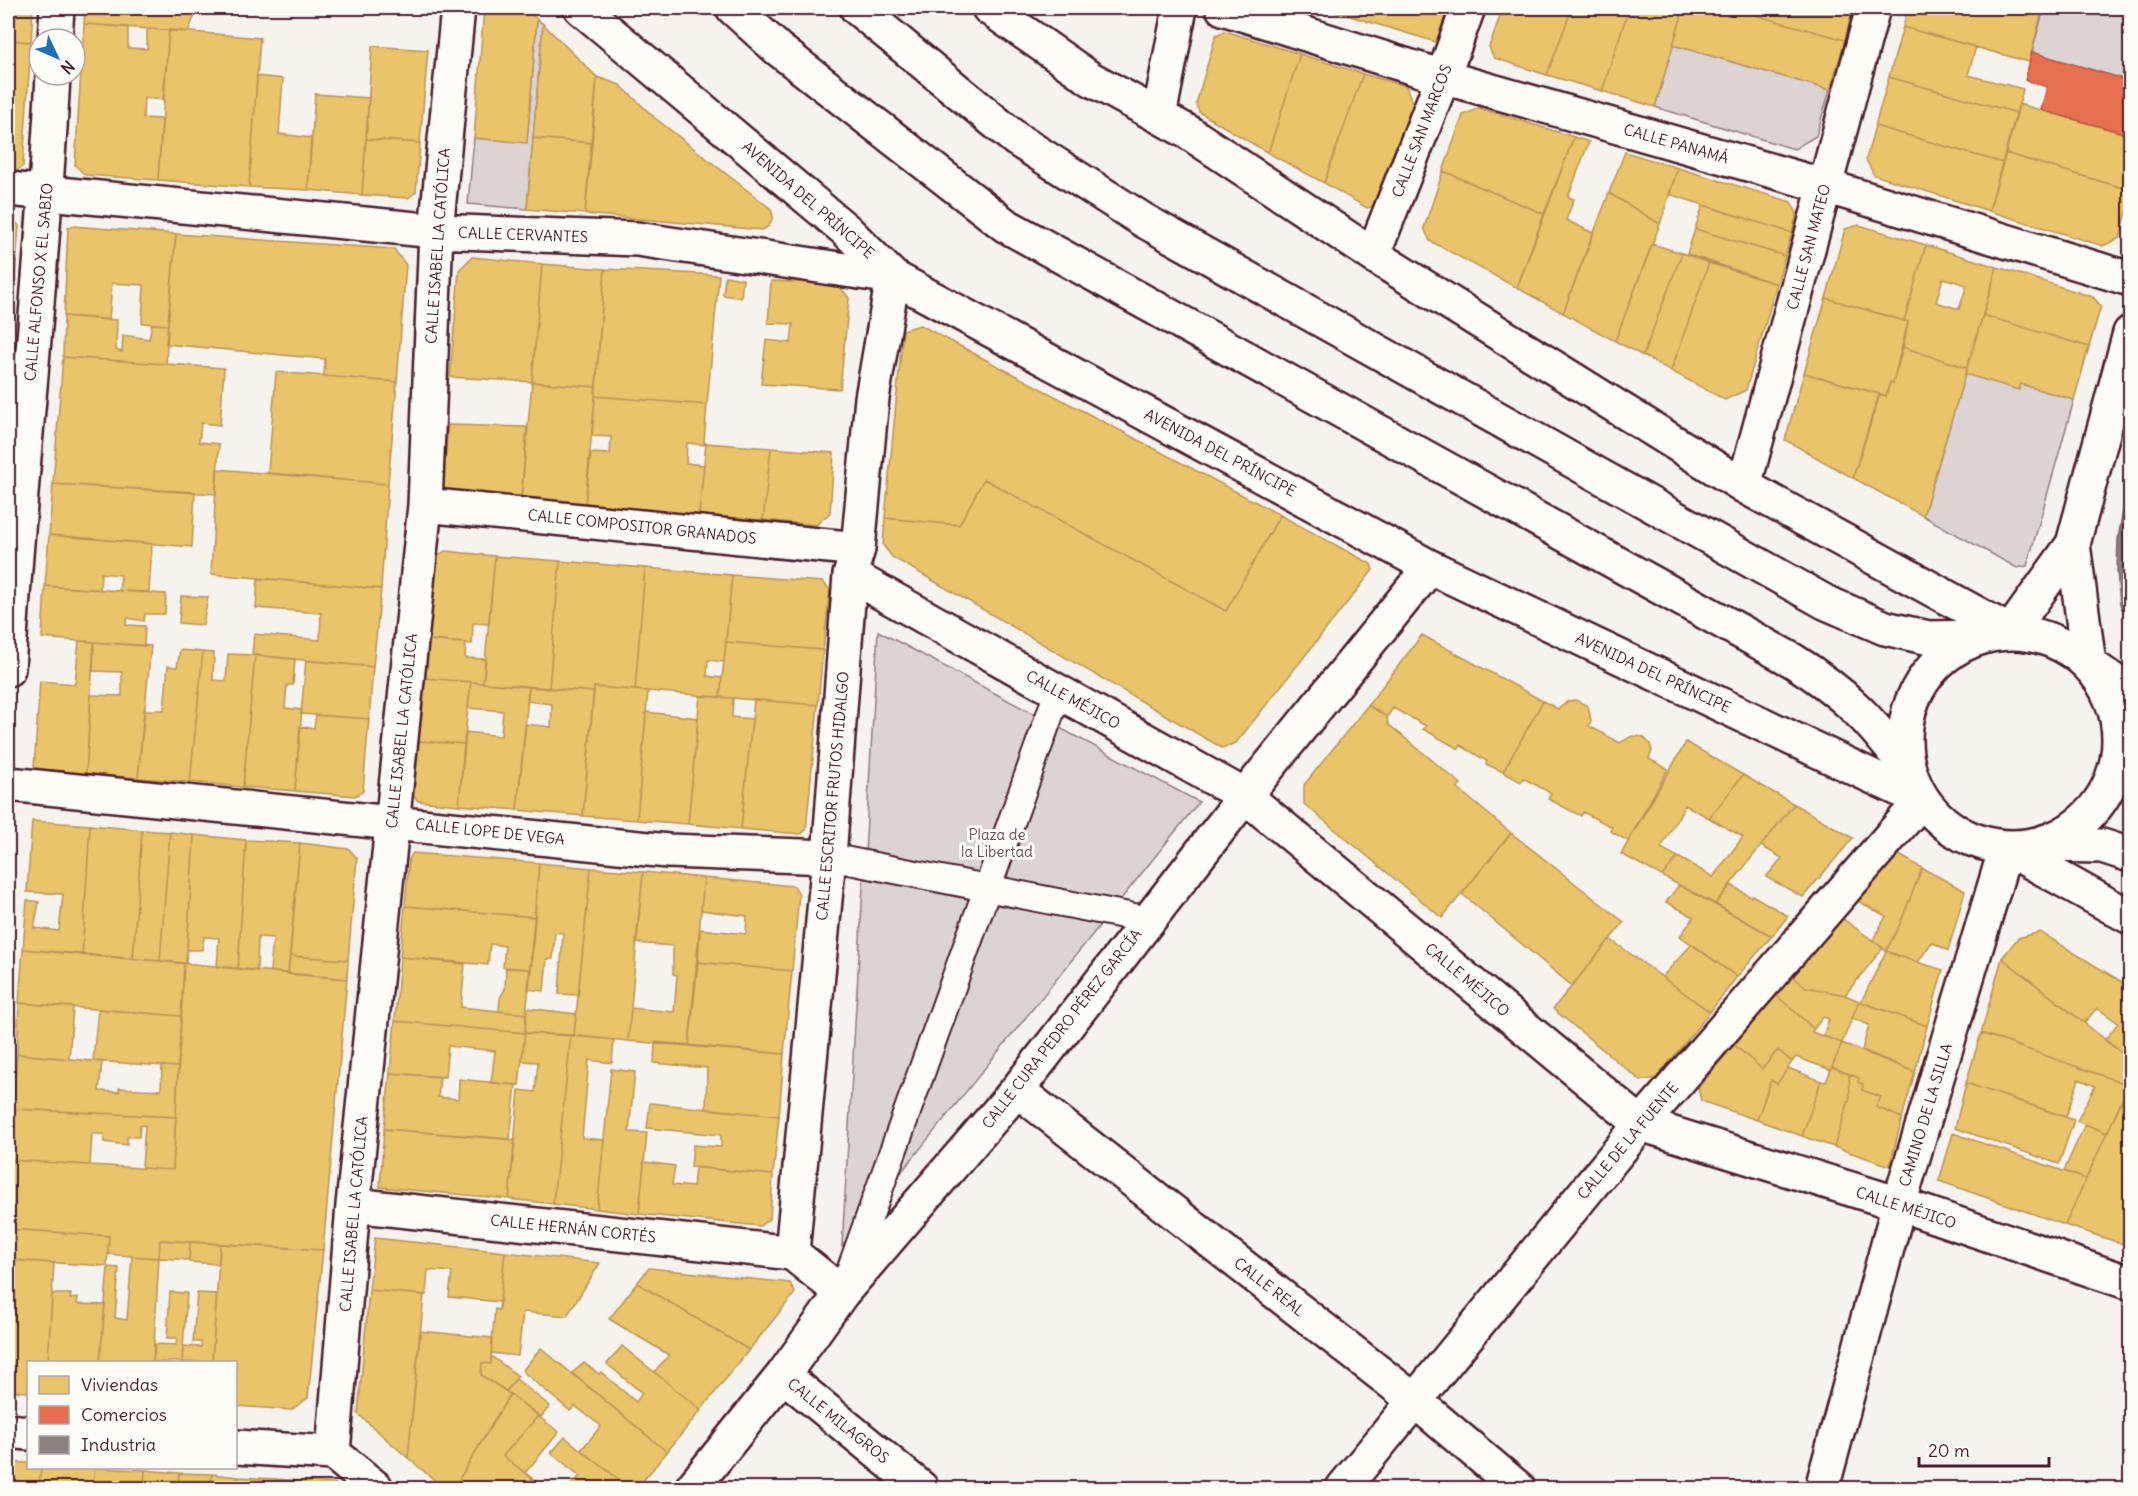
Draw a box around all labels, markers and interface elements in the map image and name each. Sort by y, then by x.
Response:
north arrow [27,27,87,87]
text: N [57,56,79,78]
street label: CALLE SAN MARCOS [1387,62,1456,200]
street label: CALLE PANAMÁ [1621,119,1731,168]
street label: AVENIDA DEL PRÍNCIPE [738,137,878,262]
street label: CALLE ISABEL LA CATÓLICA [420,147,454,344]
street label: CALLE ALFONSO X EL SABIO [20,182,57,382]
street label: CALLE SAN MATEO [1783,182,1834,312]
street label: CALLE CERVANTES [458,223,588,246]
street label: AVENIDA DEL PRÍNCIPE [1141,405,1299,501]
street label: CALLE COMPOSITOR GRANADOS [527,505,757,548]
street label: AVENIDA DEL PRÍNCIPE [1573,628,1734,717]
street label: CALLE ISABEL LA CATÓLICA [381,632,421,830]
street label: CALLE MÉJICO [1023,666,1124,733]
street label: CALLE ESCRITOR FRUTOS HIDALGO [812,671,853,921]
street label: CALLE LOPE DE VEGA [414,814,566,849]
park label: Plaza de la Libertad [961,825,1033,861]
street label: CALLE CURA PEDRO PÉREZ GARCÍA [978,925,1146,1132]
street label: CALLE MÉJICO [1421,939,1513,1020]
street label: CAMINO DE LA SILLA [1895,1040,1956,1189]
street label: CALLE DE LA FUENTE [1573,1078,1682,1203]
street label: CALLE ISABEL LA CATÓLICA [334,1115,372,1313]
street label: CALLE MÉJICO [1854,1182,1959,1233]
street label: CALLE HERNÁN CORTÉS [489,1210,657,1247]
street label: CALLE REAL [1230,1253,1308,1320]
legend [27,1361,237,1469]
text: Viviendas [81,1373,158,1396]
street label: CALLE MILAGROS [784,1374,893,1467]
text: Comercios [81,1403,167,1426]
scale bar [1919,1430,2050,1468]
text: Industria [81,1433,156,1456]
text: 20 m [1928,1439,1970,1462]

